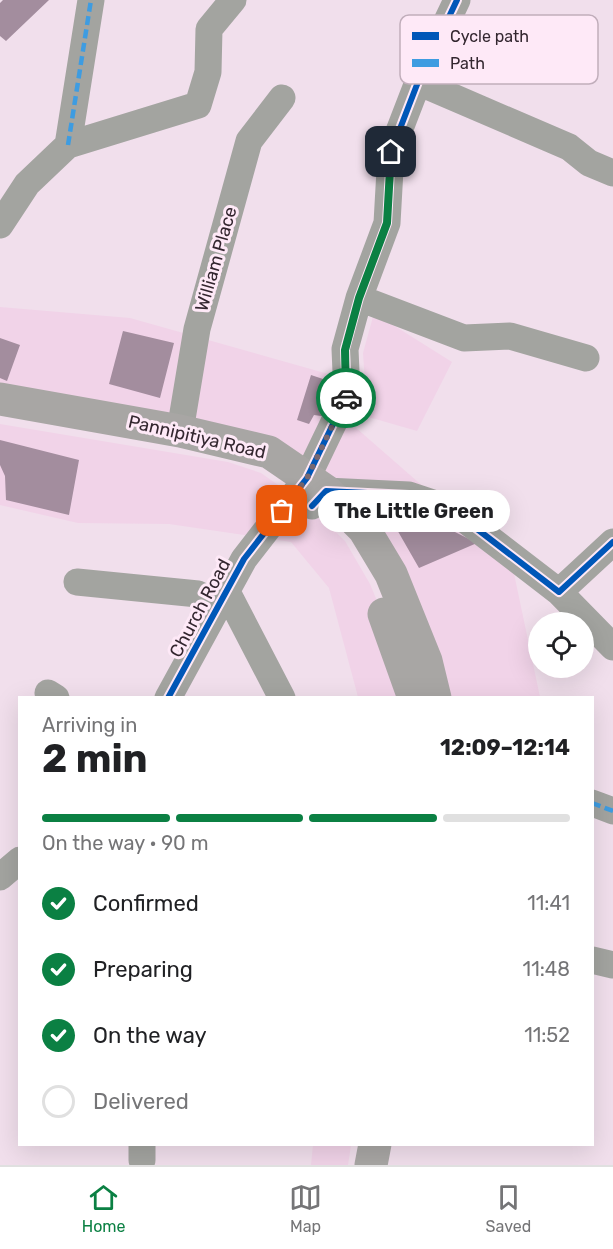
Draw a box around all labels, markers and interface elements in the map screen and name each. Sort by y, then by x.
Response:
legend [400,15,598,84]
text: Cycle path [450,27,529,46]
text: Path [450,54,485,73]
pin [365,126,416,177]
icon: home [374,135,407,168]
street label: William Place [191,204,241,314]
courier [316,368,376,428]
icon: car [330,382,363,415]
street label: Pannipitiya Road [126,410,268,464]
pin [256,485,307,536]
callout: The Little Green [318,490,510,532]
icon: bag [265,494,298,527]
text: The Little Green [334,499,494,523]
street label: Church Road [165,555,235,661]
map controls [528,612,594,678]
button: locate [528,612,594,678]
text: Arriving in [42,713,137,737]
text: 12:09–12:14 [440,734,570,761]
text: 2 min [42,736,148,782]
text: On the way · 90 m [42,831,208,855]
icon: check [42,887,75,920]
text: Confirmed [93,890,199,917]
text: 11:41 [527,891,570,915]
icon: check [42,953,75,986]
text: Preparing [93,956,193,983]
text: 11:48 [523,957,570,981]
icon: check [42,1019,75,1052]
text: On the way [93,1022,207,1049]
text: 11:52 [524,1023,570,1047]
text: Delivered [93,1088,189,1115]
tab: Home [82,1181,126,1236]
tab: Map [289,1181,322,1236]
tab: Saved [486,1181,531,1236]

